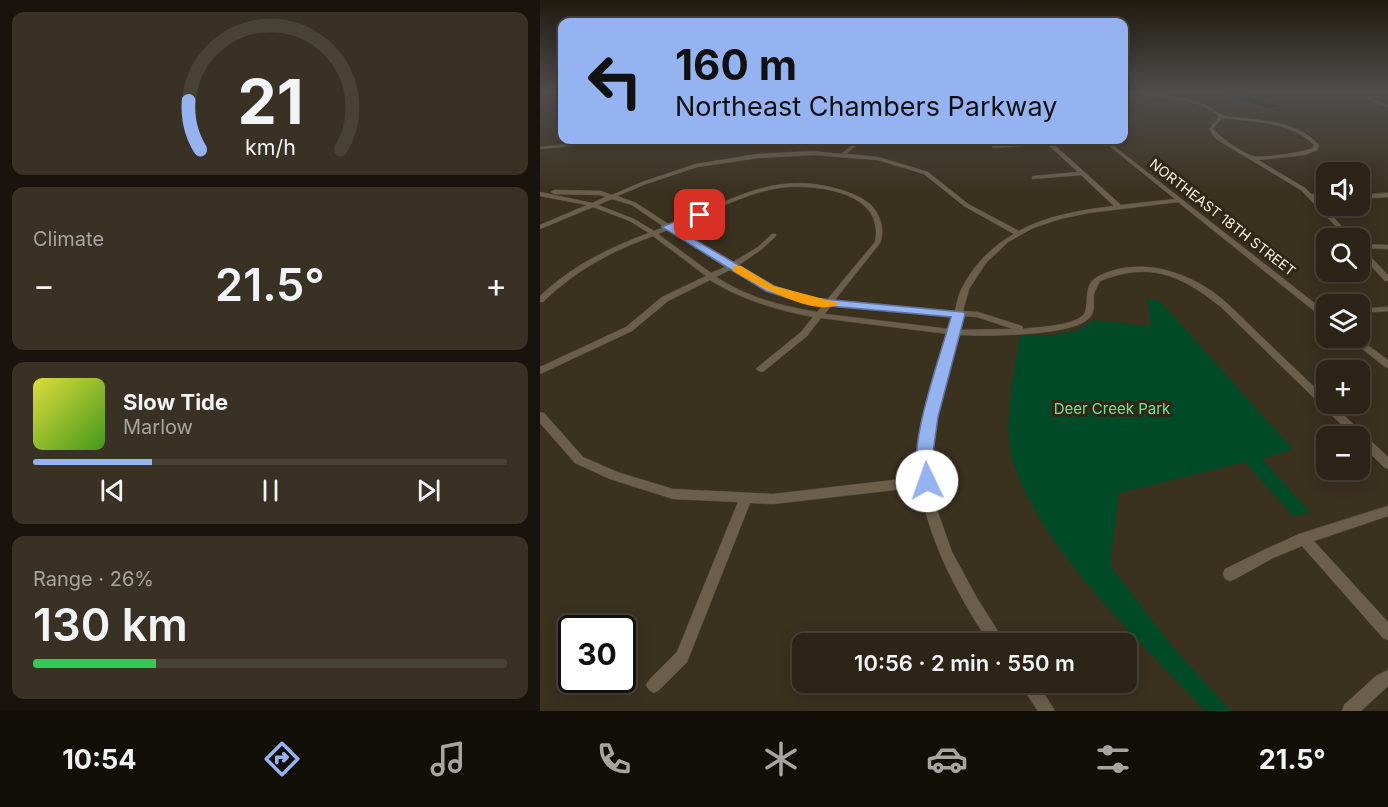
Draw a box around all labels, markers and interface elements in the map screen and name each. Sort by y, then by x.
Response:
text: 160 m [675,39,797,90]
icon: left [576,42,654,120]
text: 21 [237,65,303,140]
text: Northeast Chambers Parkway [675,90,1057,123]
text: km/h [245,135,295,161]
street label: NORTHEAST 18TH STREET [1147,155,1299,279]
map controls [1316,162,1370,480]
button: sound [1316,162,1370,216]
pin [674,189,725,240]
icon: arrive [683,198,716,231]
text: Climate [33,227,104,251]
button: search [1316,228,1370,282]
text: 21.5° [215,257,325,312]
text: − [33,265,55,305]
text: + [485,265,507,305]
button: layers [1316,294,1370,348]
button: + [1316,360,1370,414]
text: Slow Tide [123,389,228,415]
park label: Deer Creek Park [1054,399,1171,418]
text: Marlow [123,415,193,439]
button: − [1316,426,1370,480]
position arrow [895,449,959,513]
icon: previous [96,474,129,507]
icon: pause [254,474,287,507]
icon: next [412,474,445,507]
text: Range · 26% [33,567,154,591]
text: 130 km [33,597,188,652]
speed limit sign: 30 [558,615,636,693]
text: 10:56 · 2 min · 550 m [854,650,1075,676]
icon: directions [261,738,303,780]
icon: music [427,738,469,780]
icon: phone [593,738,635,780]
icon: climate [760,738,802,780]
icon: car [926,738,968,780]
icon: filters [1092,738,1134,780]
text: 10:54 [62,743,137,776]
text: 21.5° [1259,743,1326,776]

